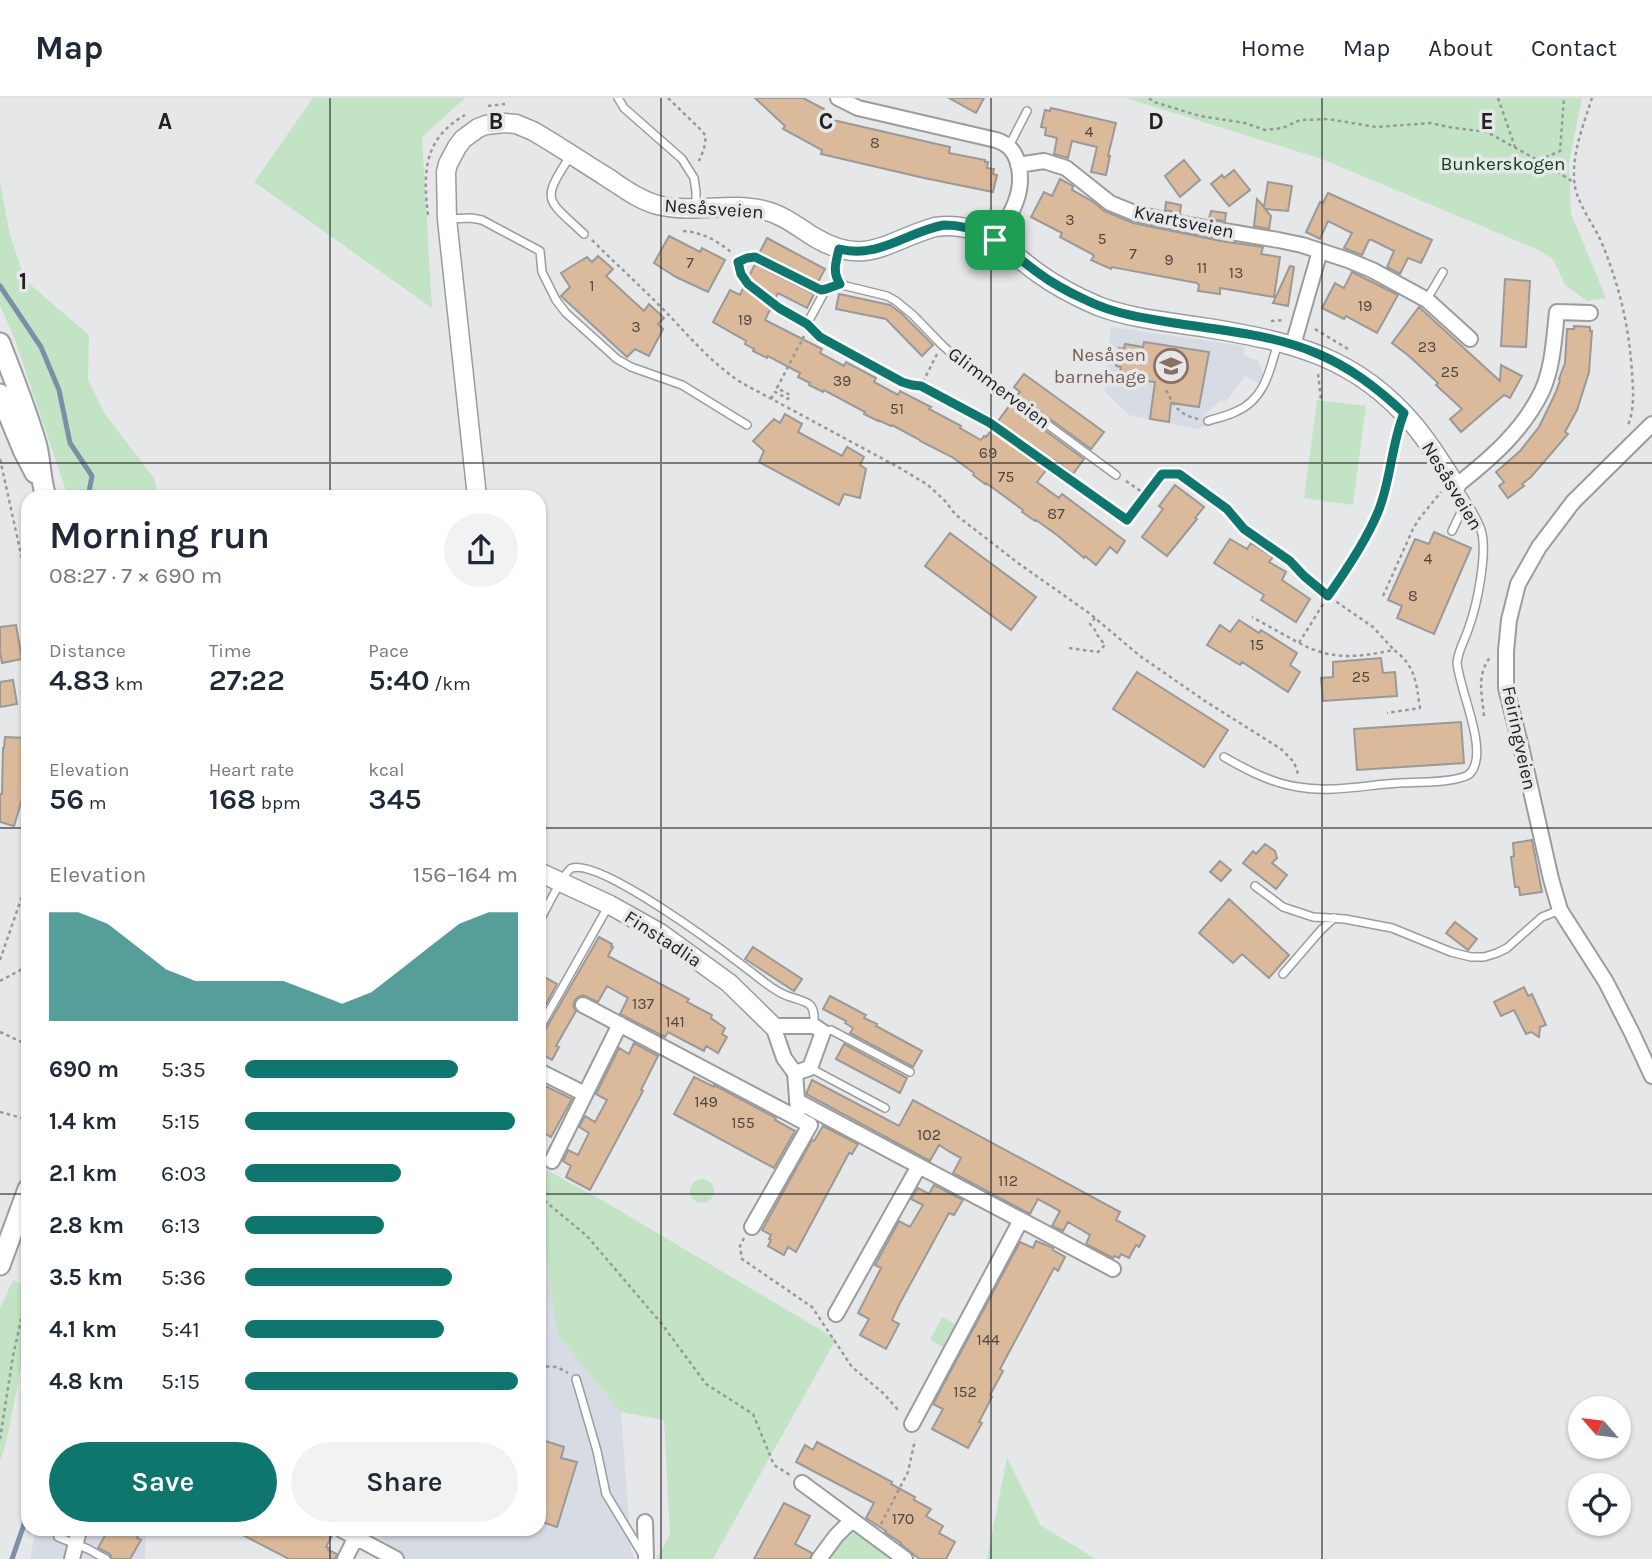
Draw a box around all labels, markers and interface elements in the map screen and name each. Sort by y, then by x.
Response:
text: Map [35,29,103,67]
text: Home [1241,34,1305,62]
text: Map [1343,34,1390,62]
text: About [1428,34,1493,62]
text: Contact [1531,34,1617,62]
text: A [158,108,172,135]
text: B [489,108,503,135]
text: C [819,108,833,135]
text: D [1148,108,1164,135]
text: E [1480,108,1494,135]
house number: 4 [1085,122,1094,141]
house number: 8 [870,133,880,152]
park label: Bunkerskogen [1440,153,1566,175]
street label: Nesåsveien [664,195,764,223]
street label: Kvartsveien [1132,201,1236,243]
pin [965,210,1025,270]
house number: 3 [1065,210,1075,229]
icon: arrive [976,221,1014,259]
house number: 5 [1097,229,1107,248]
house number: 7 [1129,244,1137,263]
house number: 9 [1164,250,1174,269]
house number: 7 [686,253,694,272]
house number: 11 [1197,258,1207,277]
house number: 13 [1229,263,1243,282]
text: 1 [19,268,27,295]
house number: 1 [589,276,595,295]
house number: 19 [1358,296,1372,315]
house number: 19 [738,310,752,329]
house number: 3 [631,317,641,336]
house number: 23 [1418,337,1436,356]
street label: Glimmerveien [944,343,1054,433]
place label: Nesåsen barnehage [1054,344,1146,388]
school or university icon: Nesåsen barnehage [1152,347,1190,385]
house number: 25 [1441,362,1459,381]
house number: 39 [833,371,851,390]
house number: 51 [890,399,904,418]
street label: Nesåsveien [1417,438,1487,534]
house number: 69 [979,443,997,462]
house number: 75 [998,467,1014,486]
house number: 87 [1047,504,1065,523]
text: Morning run [49,513,270,558]
button: share [444,513,518,587]
house number: 4 [1424,549,1433,568]
text: 08:27 · 7 × 690 m [49,562,222,589]
house number: 8 [1408,586,1418,605]
house number: 15 [1250,635,1264,654]
text: Distance [49,640,126,662]
text: Time [209,640,251,662]
text: Pace [368,640,409,662]
text: 4.83 [49,662,110,698]
text: 27:22 [209,662,285,698]
text: 5:40 [368,662,430,698]
house number: 25 [1352,667,1370,686]
text: km [110,673,143,695]
text: /km [430,673,471,695]
street label: Feiringveien [1497,684,1541,792]
text: Elevation [49,759,129,781]
text: Heart rate [209,759,294,781]
text: kcal [368,759,405,781]
text: 56 [49,781,84,817]
text: 168 [209,781,256,817]
text: 345 [368,781,422,817]
text: m [84,792,107,814]
text: bpm [256,792,301,814]
text: Elevation [49,861,146,888]
text: 156–164 m [413,861,518,888]
street label: Finstadlia [620,906,706,972]
house number: 137 [632,994,655,1013]
house number: 141 [665,1012,685,1031]
text: 690 m [49,1056,119,1083]
text: 5:35 [161,1056,206,1083]
house number: 149 [694,1092,718,1111]
text: 1.4 km [49,1108,117,1135]
text: 5:15 [161,1108,200,1135]
house number: 155 [731,1113,755,1132]
house number: 102 [917,1125,941,1144]
text: 2.1 km [49,1160,117,1187]
text: 6:03 [161,1160,207,1187]
house number: 112 [998,1171,1018,1190]
text: 2.8 km [49,1212,124,1239]
text: 6:13 [161,1212,201,1239]
text: 3.5 km [49,1264,123,1291]
text: 5:36 [161,1264,206,1291]
text: 4.1 km [49,1316,117,1343]
text: 5:41 [161,1316,200,1343]
house number: 144 [976,1330,1000,1349]
text: 4.8 km [49,1368,124,1395]
text: 5:15 [161,1368,200,1395]
house number: 152 [953,1382,977,1401]
north arrow [1568,1396,1631,1460]
map controls [1568,1396,1631,1536]
button: Save [49,1442,277,1522]
button: Share [291,1442,518,1522]
button: locate [1568,1473,1631,1536]
house number: 170 [892,1509,914,1528]

